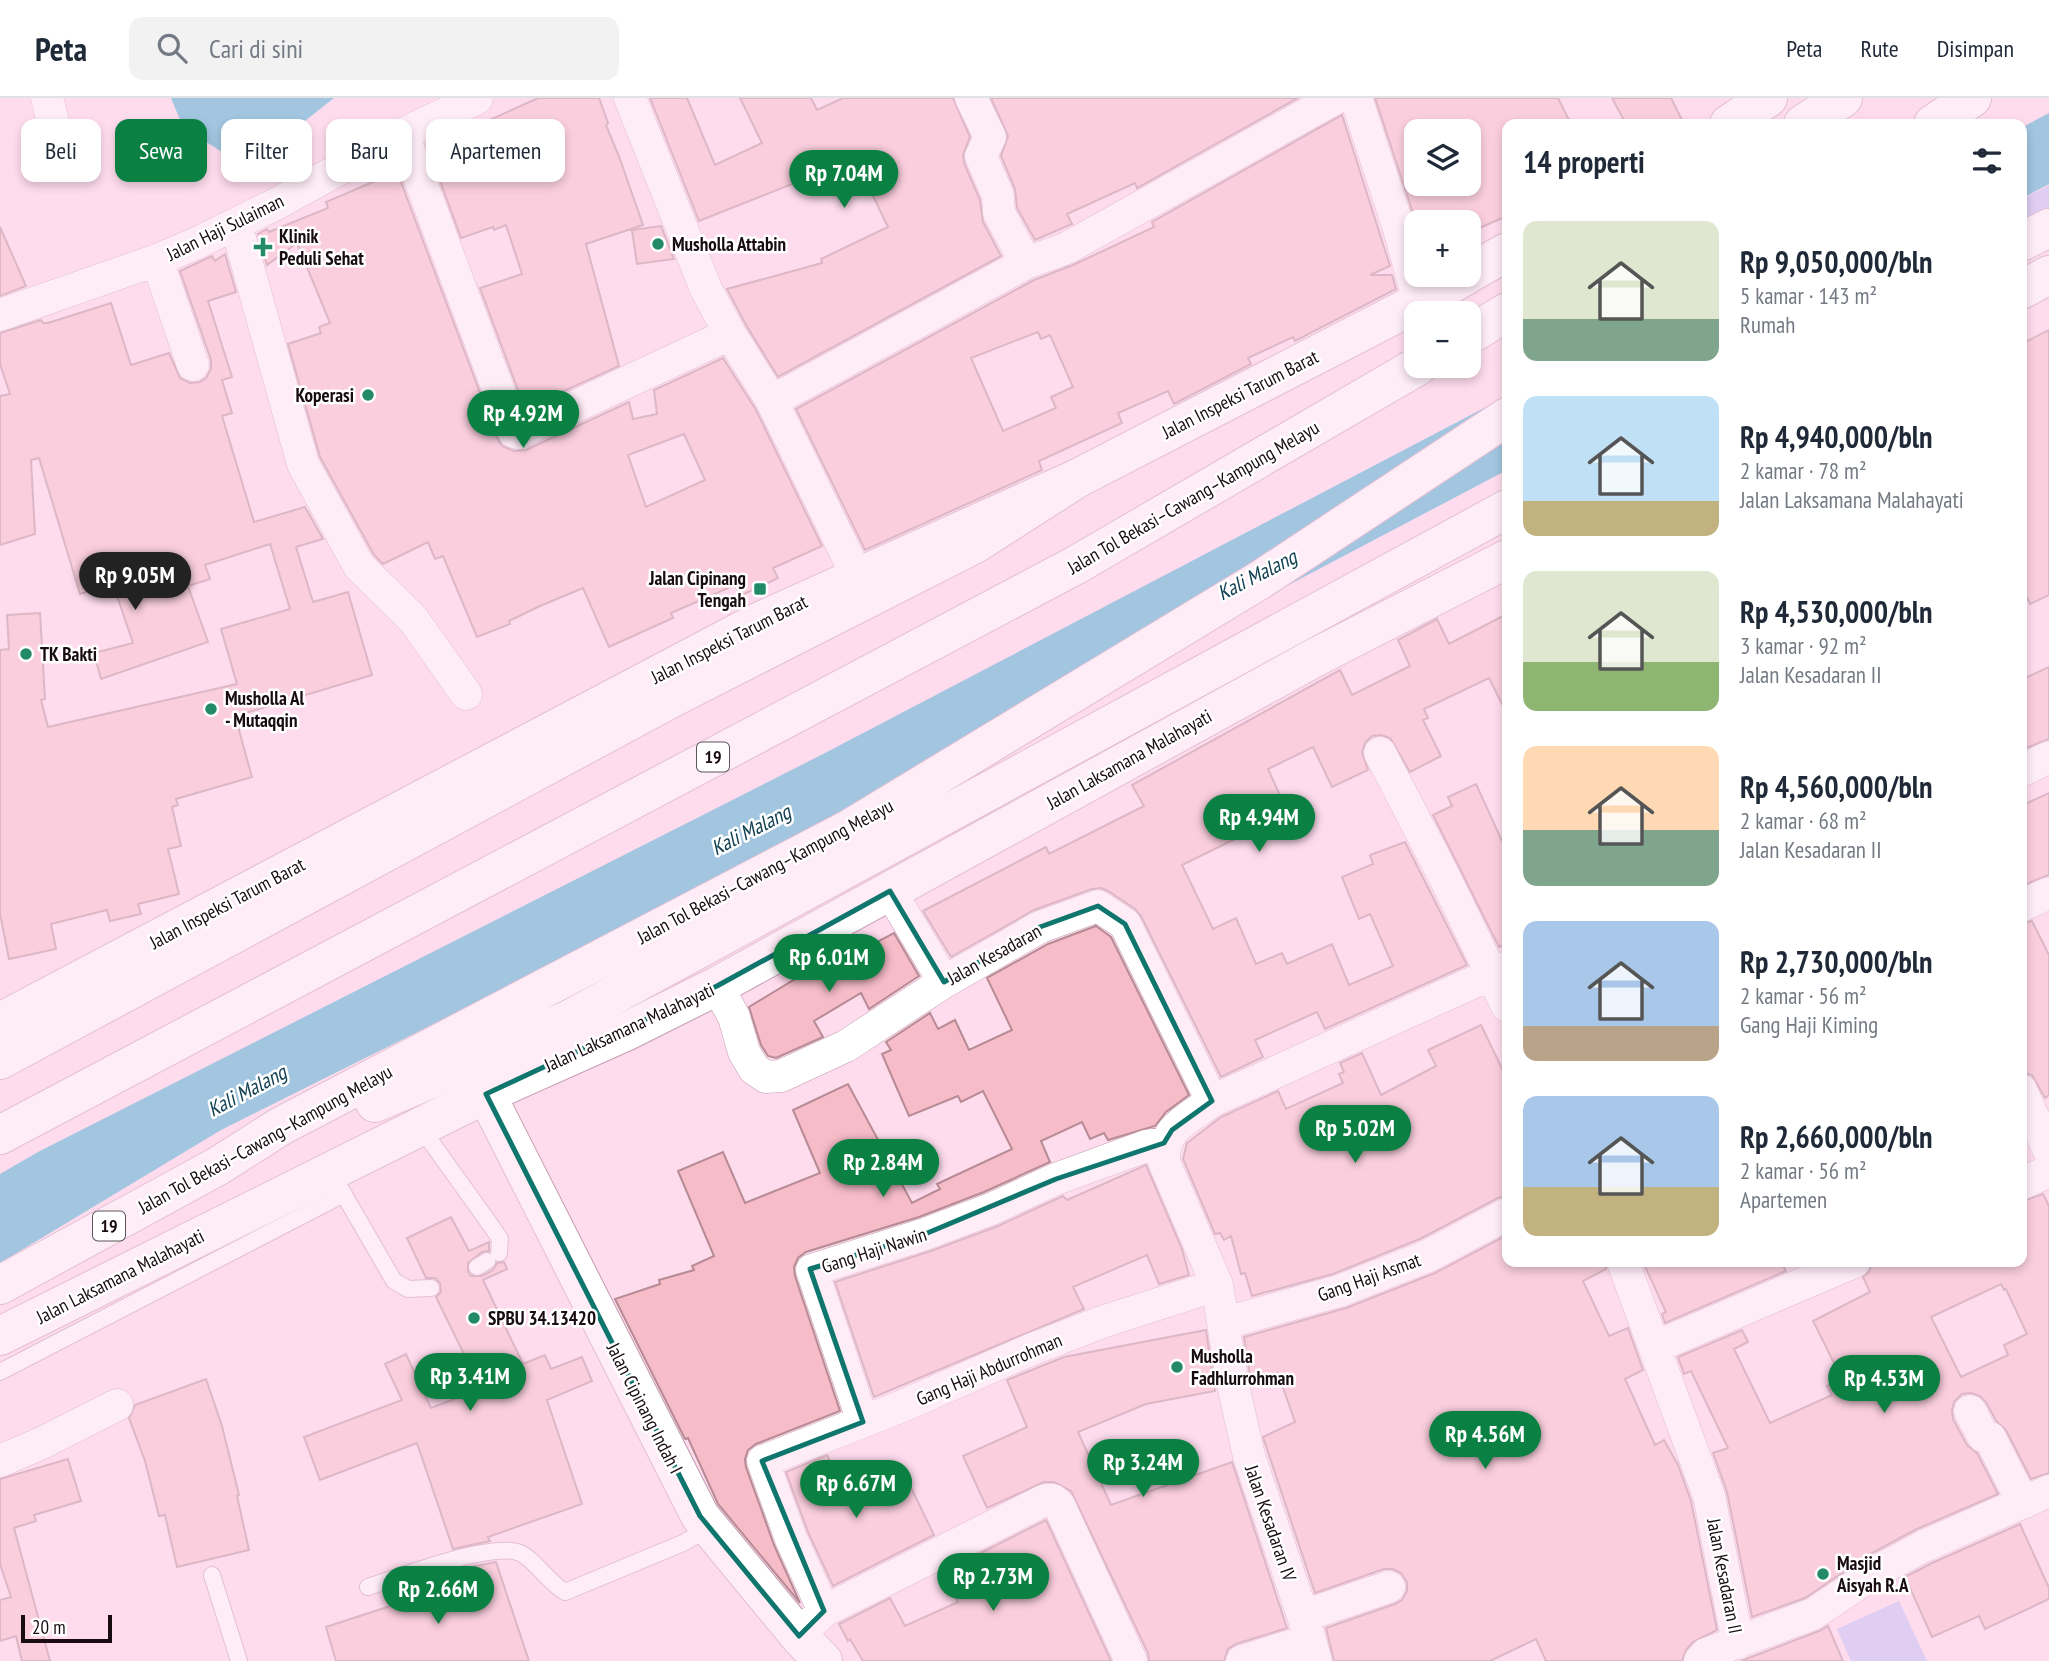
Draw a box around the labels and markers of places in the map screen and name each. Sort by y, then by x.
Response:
pin: Rp 7.04M [772,150,916,210]
place label: Klinik Peduli Sehat [279,224,364,270]
place label: Musholla Attabin [672,232,786,256]
marker: Musholla Attabin [650,236,666,252]
marker: Klinik Peduli Sehat [253,237,273,257]
place label: Koperasi [295,383,354,407]
marker: Koperasi [360,387,376,403]
pin: Rp 4.92M [451,390,595,450]
pin: Rp 9.05M [63,552,207,612]
place label: Jalan Cipinang Tengah [648,566,746,612]
marker: Jalan Cipinang Tengah [752,581,768,597]
place label: TK Bakti [40,642,97,666]
marker: TK Bakti [18,646,34,662]
place label: Musholla Al - Mutaqqin [225,686,305,732]
marker: Musholla Al - Mutaqqin [203,701,219,717]
pin: Rp 4.94M [1187,794,1331,854]
pin: Rp 6.01M [757,934,901,994]
pin: Rp 5.02M [1283,1105,1427,1165]
pin: Rp 2.84M [811,1140,955,1199]
place label: SPBU 34.13420 [488,1306,596,1330]
marker: SPBU 34.13420 [466,1310,482,1326]
place label: Musholla Fadhlurrohman [1191,1344,1294,1390]
pin: Rp 3.41M [398,1354,542,1413]
pin: Rp 4.53M [1812,1356,1956,1415]
marker: Musholla Fadhlurrohman [1169,1359,1185,1375]
pin: Rp 4.56M [1413,1412,1557,1471]
pin: Rp 3.24M [1071,1440,1215,1499]
pin: Rp 6.67M [784,1460,928,1520]
place label: Masjid Aisyah R.A [1836,1551,1909,1597]
pin: Rp 2.73M [921,1554,1065,1613]
pin: Rp 2.66M [366,1566,510,1626]
marker: Masjid Aisyah R.A [1815,1566,1831,1582]

